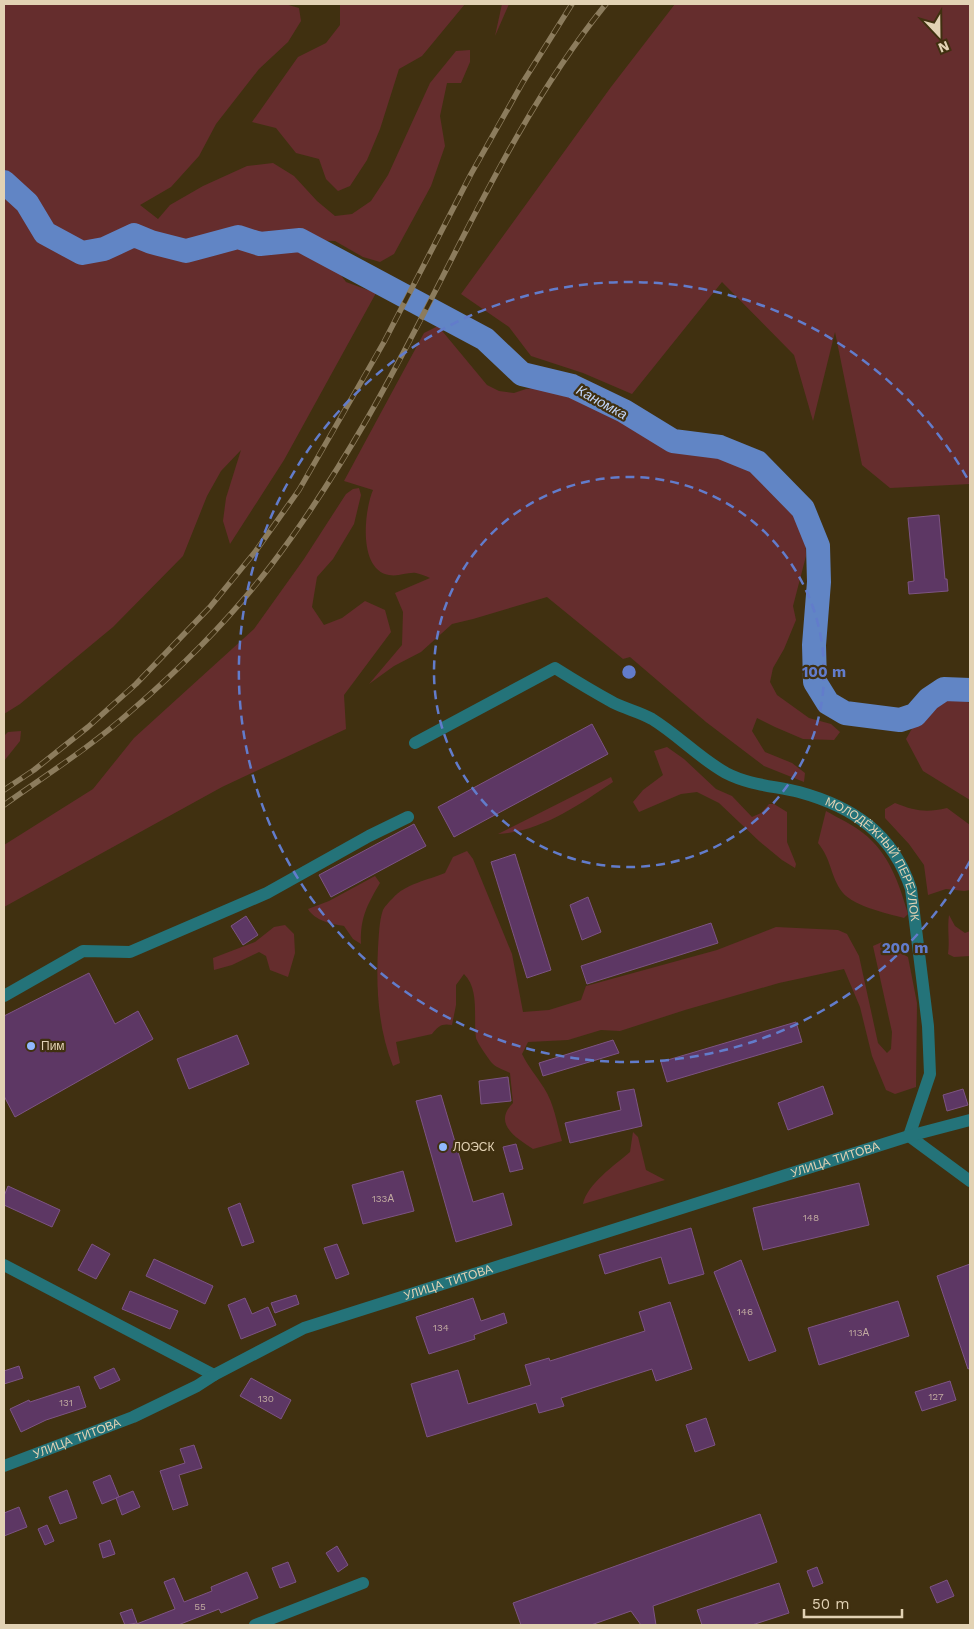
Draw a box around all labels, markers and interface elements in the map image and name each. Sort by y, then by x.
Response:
north arrow [914,10,964,60]
text: N [936,38,952,56]
water label: Каномка [574,382,630,423]
centre of rings [620,663,638,681]
text: 100 m [802,663,846,681]
street label: МОЛОДЁЖНЫЙ ПЕРЕУЛОК [823,794,922,922]
text: 200 m [882,939,928,957]
place label: Пим [41,1039,65,1053]
marker: Пим [25,1040,37,1052]
street label: УЛИЦА ТИТОВА [789,1139,881,1180]
place label: ЛОЭСК [453,1140,495,1154]
marker: ЛОЭСК [437,1141,449,1153]
house number: 133А [372,1193,394,1204]
house number: 148 [803,1212,819,1223]
street label: УЛИЦА ТИТОВА [402,1262,494,1303]
house number: 146 [737,1306,753,1317]
house number: 134 [433,1322,449,1333]
house number: 113А [849,1327,869,1338]
house number: 127 [928,1391,944,1402]
house number: 130 [258,1393,274,1404]
house number: 131 [59,1397,73,1408]
street label: УЛИЦА ТИТОВА [31,1415,123,1461]
scale bar [804,1586,902,1618]
text: 50 m [812,1595,849,1613]
house number: 55 [194,1601,206,1612]

